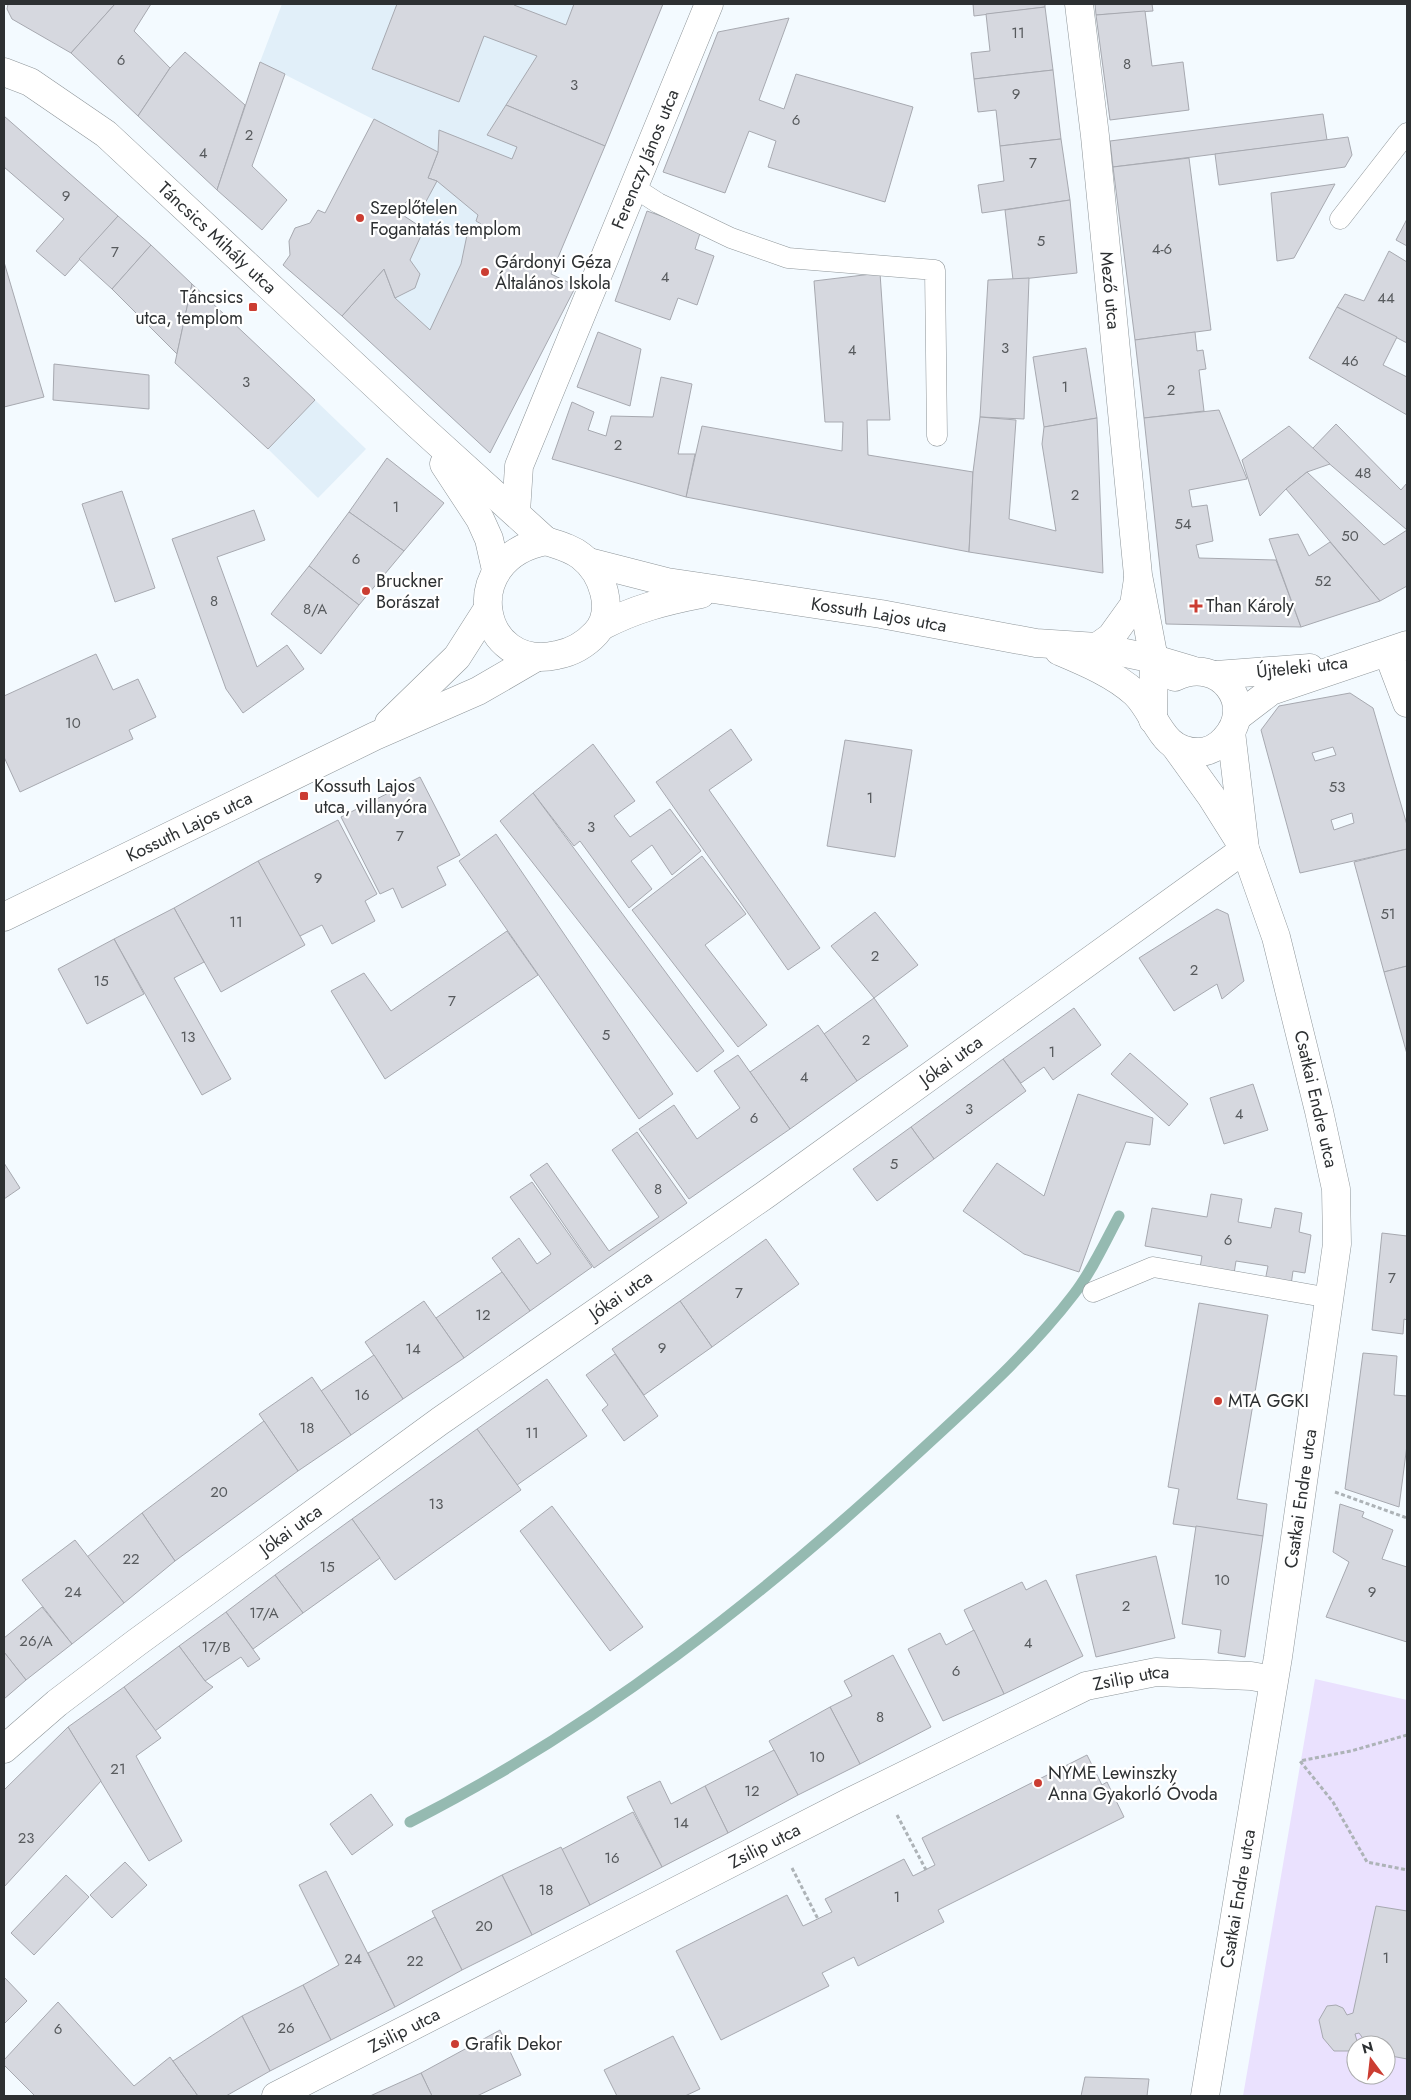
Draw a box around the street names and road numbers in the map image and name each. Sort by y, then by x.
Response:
street label: Ferenczy János utca [605,85,686,233]
street label: Táncsics Mihály utca [152,176,283,300]
street label: Mező utca [1093,250,1127,330]
street label: Kossuth Lajos utca [809,591,949,639]
street label: Újteleki utca [1255,649,1349,685]
street label: Kossuth Lajos utca [122,785,257,869]
street label: Csatkai Endre utca [1288,1028,1344,1170]
street label: Jókai utca [913,1029,988,1094]
street label: Jókai utca [582,1264,658,1328]
street label: Csatkai Endre utca [1278,1427,1323,1570]
street label: Jókai utca [252,1498,327,1563]
street label: Zsilip utca [1091,1659,1170,1697]
street label: Zsilip utca [724,1817,805,1875]
street label: Csatkai Endre utca [1213,1827,1262,1970]
street label: Zsilip utca [364,2001,445,2060]

